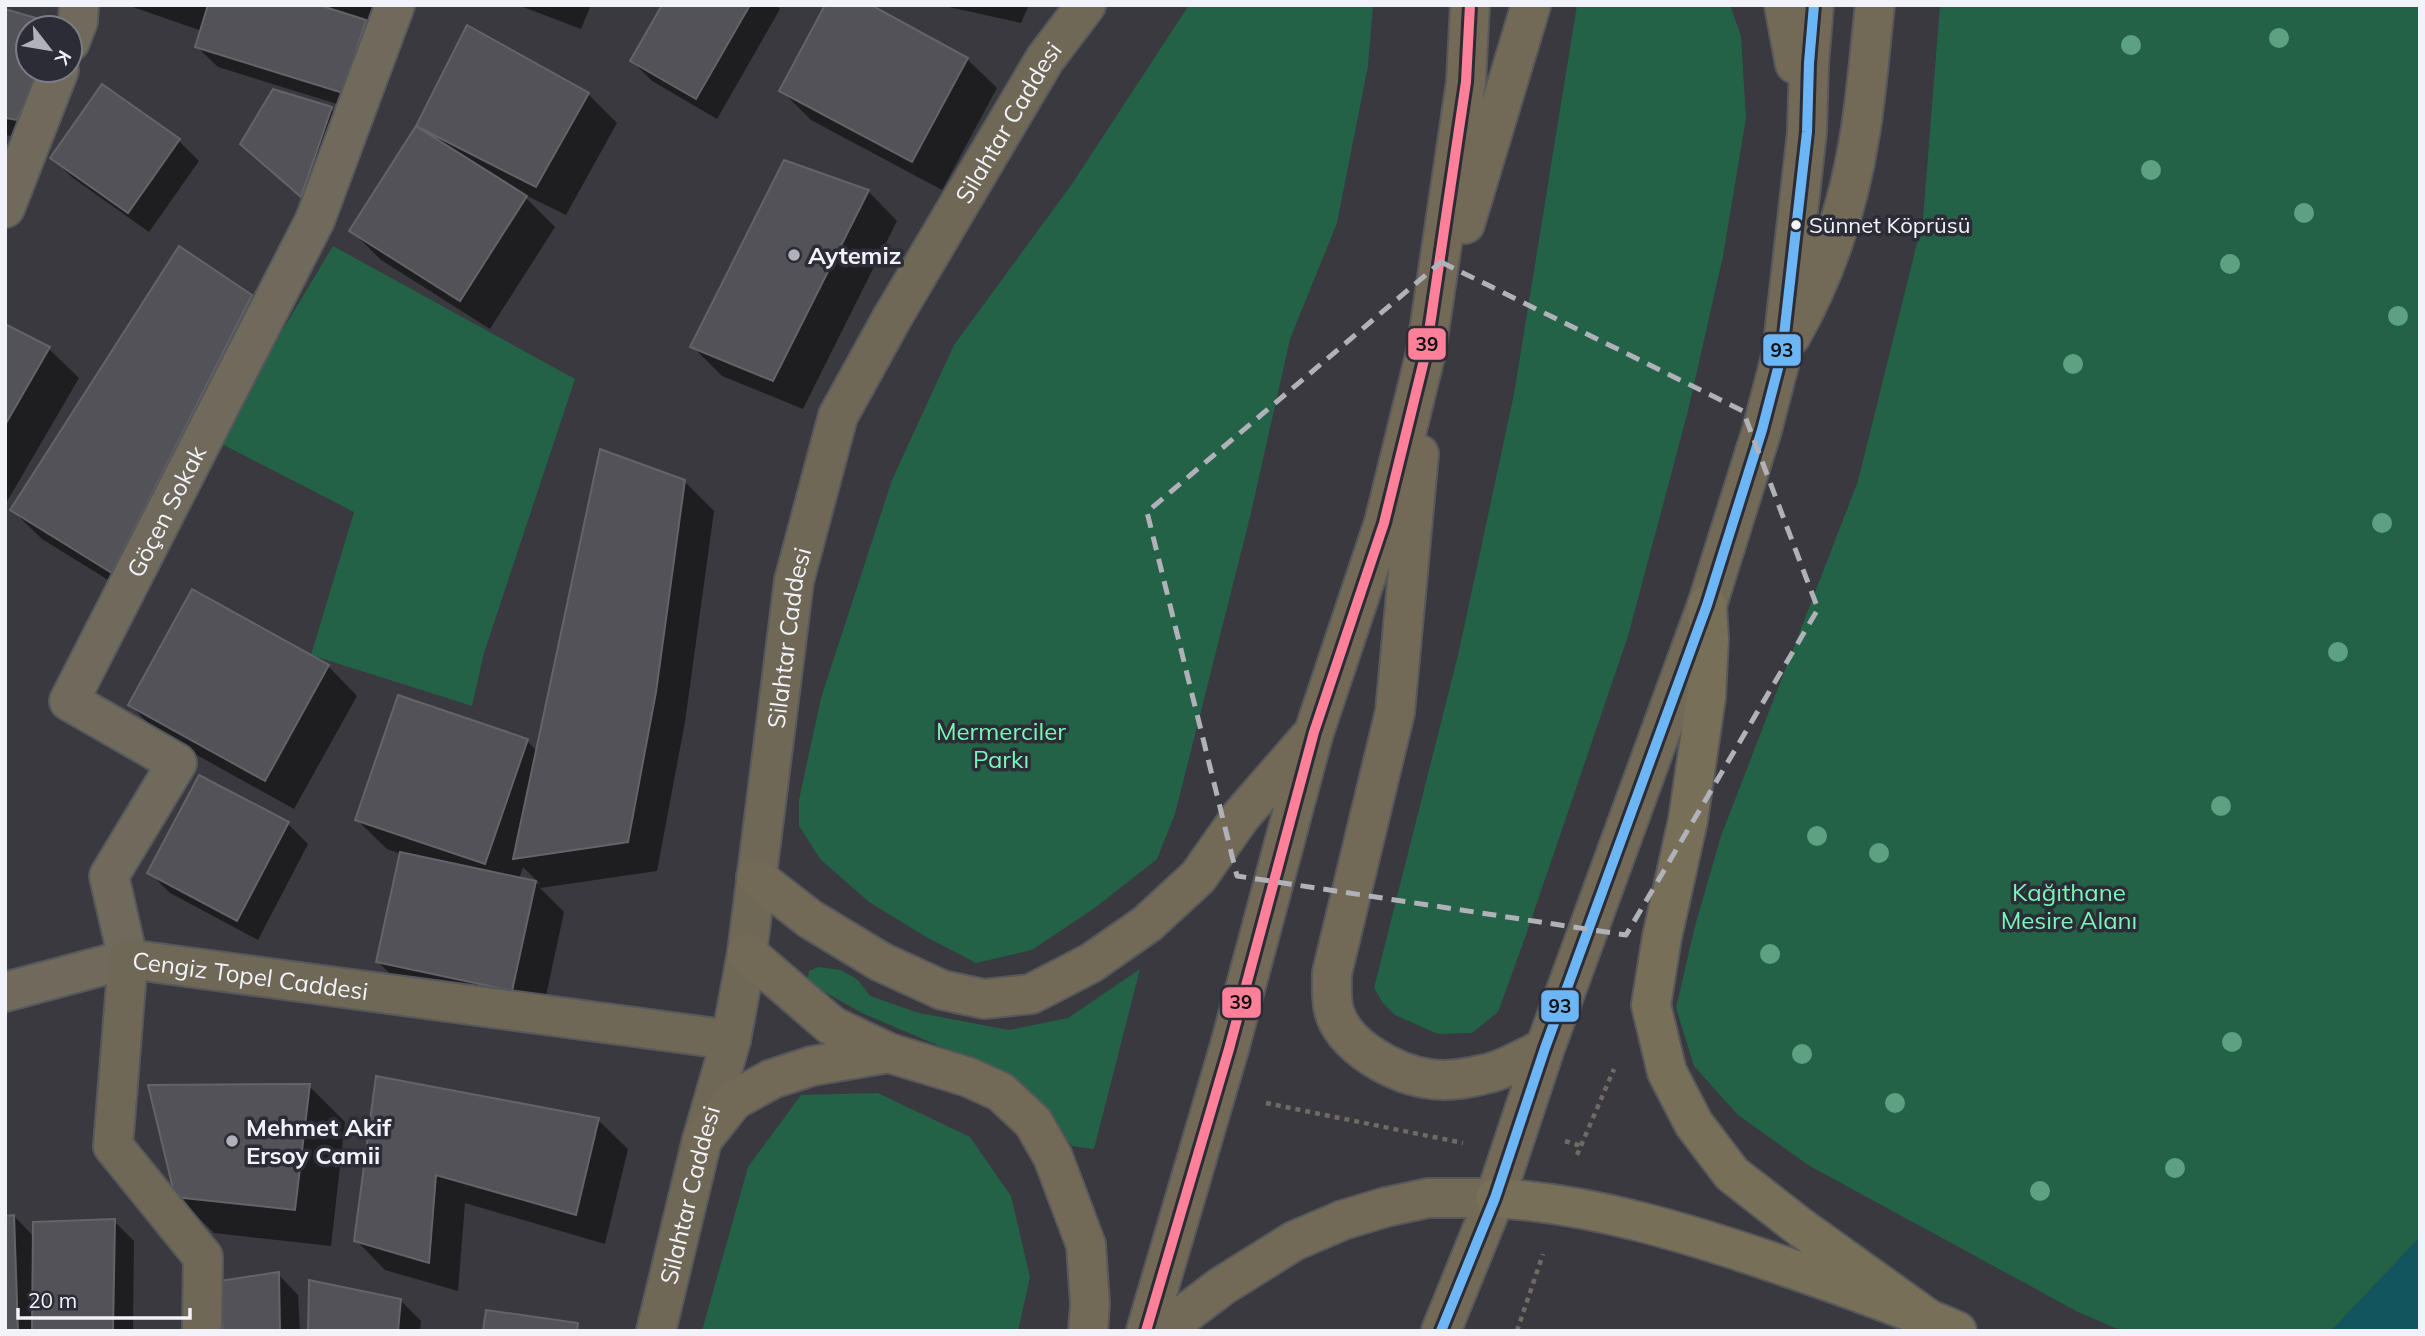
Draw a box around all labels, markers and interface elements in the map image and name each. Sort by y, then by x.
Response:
north arrow [14,14,84,84]
street label: Silahtar Caddesi [948,36,1068,209]
text: K [49,46,77,71]
place label: Sünnet Köprüsü [1809,211,1970,239]
marker: Sünnet Köprüsü [1789,218,1803,232]
place label: Aytemiz [808,240,901,270]
marker: Aytemiz [786,247,802,263]
line badge: 39 [1407,327,1447,361]
text: 39 [1416,332,1438,356]
line badge: 93 [1762,333,1802,367]
text: 93 [1771,338,1793,362]
street label: Göçen Sokak [120,440,212,582]
street label: Silahtar Caddesi [761,544,817,730]
park label: Mermerciler Parkı [936,716,1066,774]
park label: Kağıthane Mesire Alanı [2001,877,2137,935]
street label: Cengiz Topel Caddesi [131,945,370,1006]
line badge: 39 [1221,986,1262,1019]
line badge: 93 [1540,989,1580,1023]
text: 39 [1230,990,1252,1014]
text: 93 [1549,994,1571,1018]
street label: Silahtar Caddesi [653,1102,726,1287]
place label: Mehmet Akif Ersoy Camii [246,1112,392,1170]
marker: Mehmet Akif Ersoy Camii [224,1133,240,1149]
scale bar [18,1276,189,1320]
text: 20 m [28,1287,77,1313]

